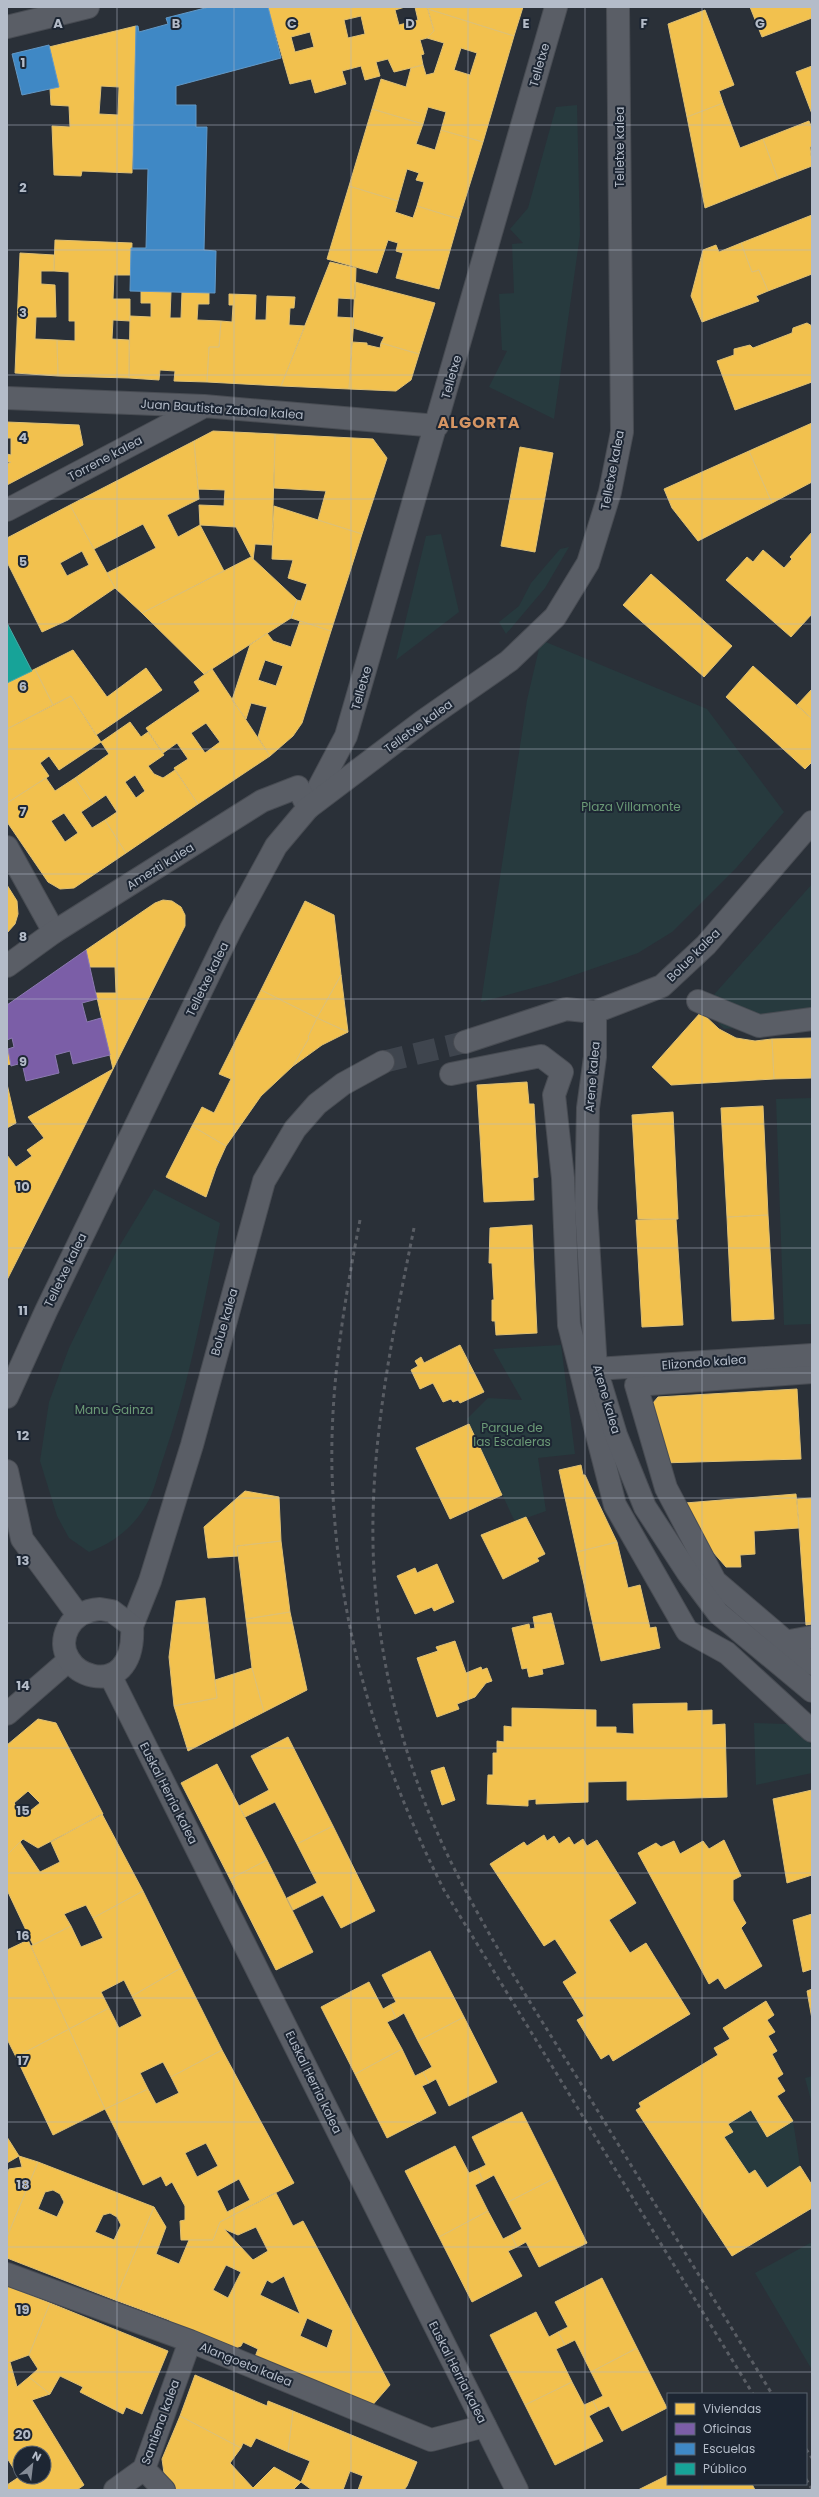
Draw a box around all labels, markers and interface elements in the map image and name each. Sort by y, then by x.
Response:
text: A [53,14,63,33]
text: B [172,14,181,33]
text: C [287,14,297,33]
text: D [405,14,415,33]
text: E [522,14,530,33]
text: F [640,14,648,33]
text: G [755,14,765,33]
street label: Telletxe [525,41,553,89]
text: 1 [21,53,25,72]
street label: Telletxe kalea [611,107,628,187]
text: 2 [19,178,27,197]
text: 3 [19,303,27,322]
street label: Telletxe [437,353,465,401]
street label: Juan Bautista Zabala kalea [140,395,304,423]
district label: ALGORTA [438,411,520,434]
text: 4 [19,428,28,447]
street label: Telletxe kalea [596,429,628,511]
street label: Torrene kalea [65,431,145,485]
text: 5 [19,552,27,571]
street label: Telletxe [347,664,375,712]
text: 6 [19,677,27,696]
street label: Telletxe kalea [380,695,456,757]
park label: Plaza Villamonte [581,798,681,815]
text: 7 [20,802,27,821]
street label: Amezti kalea [123,838,197,894]
street label: Bolue kalea [663,925,723,985]
text: 8 [19,927,27,946]
street label: Telletxe kalea [182,939,232,1019]
street label: Arene kalea [580,1041,604,1113]
text: 9 [19,1052,27,1071]
text: 10 [16,1177,30,1196]
street label: Telletxe kalea [40,1230,90,1310]
street label: Bolue kalea [206,1286,242,1358]
text: 11 [18,1301,28,1320]
street label: Elizondo kalea [661,1351,747,1373]
street label: Arene kalea [589,1362,625,1436]
park label: Manu Gainza [75,1401,153,1418]
park label: Parque de las Escaleras [473,1419,551,1450]
text: 12 [17,1426,30,1445]
text: 13 [17,1551,30,1570]
text: 14 [16,1676,30,1695]
street label: Euskal Herria kalea [136,1739,202,1847]
text: 15 [16,1801,30,1820]
text: 16 [16,1926,30,1945]
street label: Euskal Herria kalea [282,2028,346,2136]
text: 17 [17,2051,29,2070]
text: 18 [16,2175,30,2194]
text: 19 [17,2300,29,2319]
street label: Euskal Herria kalea [425,2318,491,2426]
street label: Alangoeta kalea [197,2338,295,2390]
street label: Santiena kalea [137,2377,183,2467]
legend [667,2393,807,2485]
text: Viviendas [703,2400,761,2417]
text: Oficinas [703,2420,752,2437]
text: 20 [15,2425,31,2444]
text: Escuelas [703,2440,755,2457]
north arrow [12,2445,52,2485]
text: N [29,2447,44,2465]
text: Público [703,2460,747,2477]

